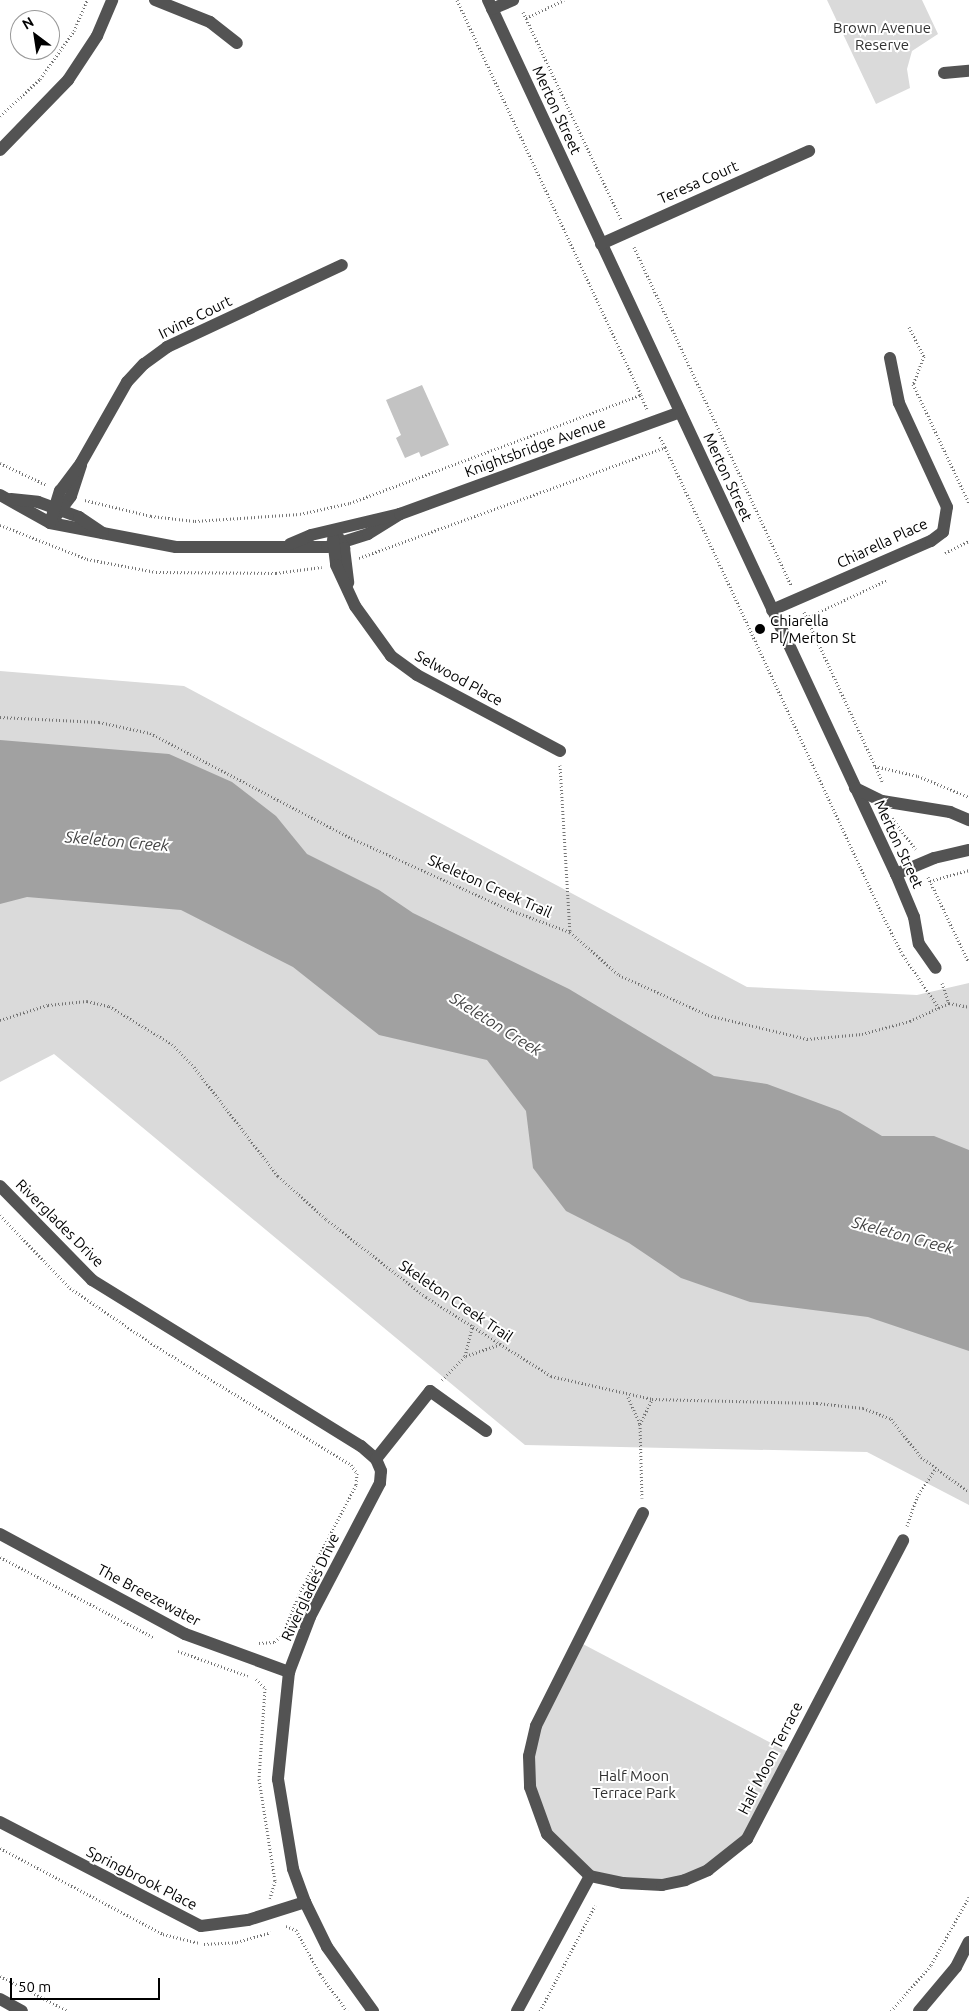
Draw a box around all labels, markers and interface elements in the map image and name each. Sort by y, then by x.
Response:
north arrow [10,10,60,60]
text: N [19,13,36,33]
park label: Brown Avenue Reserve [833,18,931,53]
street label: Merton Street [529,63,585,157]
street label: Teresa Court [655,156,741,208]
street label: Irvine Court [155,292,235,342]
street label: Knightsbridge Avenue [462,413,608,481]
street label: Merton Street [700,430,756,524]
street label: Chiarella Place [834,514,930,572]
place label: Chiarella Pl/Merton St [770,611,856,646]
marker: Chiarella Pl/Merton St [754,623,766,635]
street label: Selwood Place [412,647,506,709]
street label: Merton Street [871,797,927,891]
water label: Skeleton Creek [64,827,170,855]
street label: Skeleton Creek Trail [425,851,555,921]
water label: Skeleton Creek [447,988,545,1060]
street label: Riverglades Drive [12,1175,108,1271]
water label: Skeleton Creek [850,1212,956,1258]
street label: Skeleton Creek Trail [396,1256,516,1346]
street label: Riverglades Drive [277,1530,343,1644]
street label: The Breezewater [94,1560,204,1630]
street label: Half Moon Terrace [734,1699,806,1817]
park label: Half Moon Terrace Park [592,1766,676,1801]
street label: Springbrook Place [84,1842,200,1914]
scale bar [12,1968,162,2000]
text: 50 m [18,1978,51,1995]

